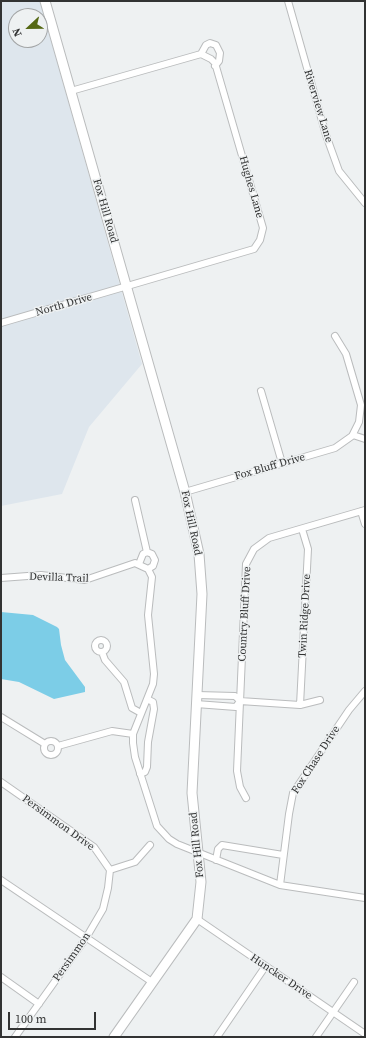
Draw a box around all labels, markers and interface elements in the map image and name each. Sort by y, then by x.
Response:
north arrow [8,8,48,48]
text: N [9,26,26,39]
street label: Riverview Lane [301,68,335,144]
street label: Hughes Lane [236,154,266,220]
street label: Fox Hill Road [90,177,120,245]
street label: North Drive [34,291,94,319]
street label: Fox Bluff Drive [233,451,307,483]
street label: Fox Hill Road [178,489,204,557]
street label: Country Bluff Drive [236,566,254,662]
street label: Devilla Trail [29,570,89,586]
street label: Twin Ridge Drive [296,574,314,658]
street label: Fox Chase Drive [289,723,343,797]
street label: Persimmon Drive [19,792,97,854]
street label: Fox Hill Road [187,811,207,879]
street label: Persimmon [50,930,94,984]
street label: Huncker Drive [248,951,314,1003]
scale bar [10,1004,98,1030]
text: 100 m [15,1011,47,1027]

